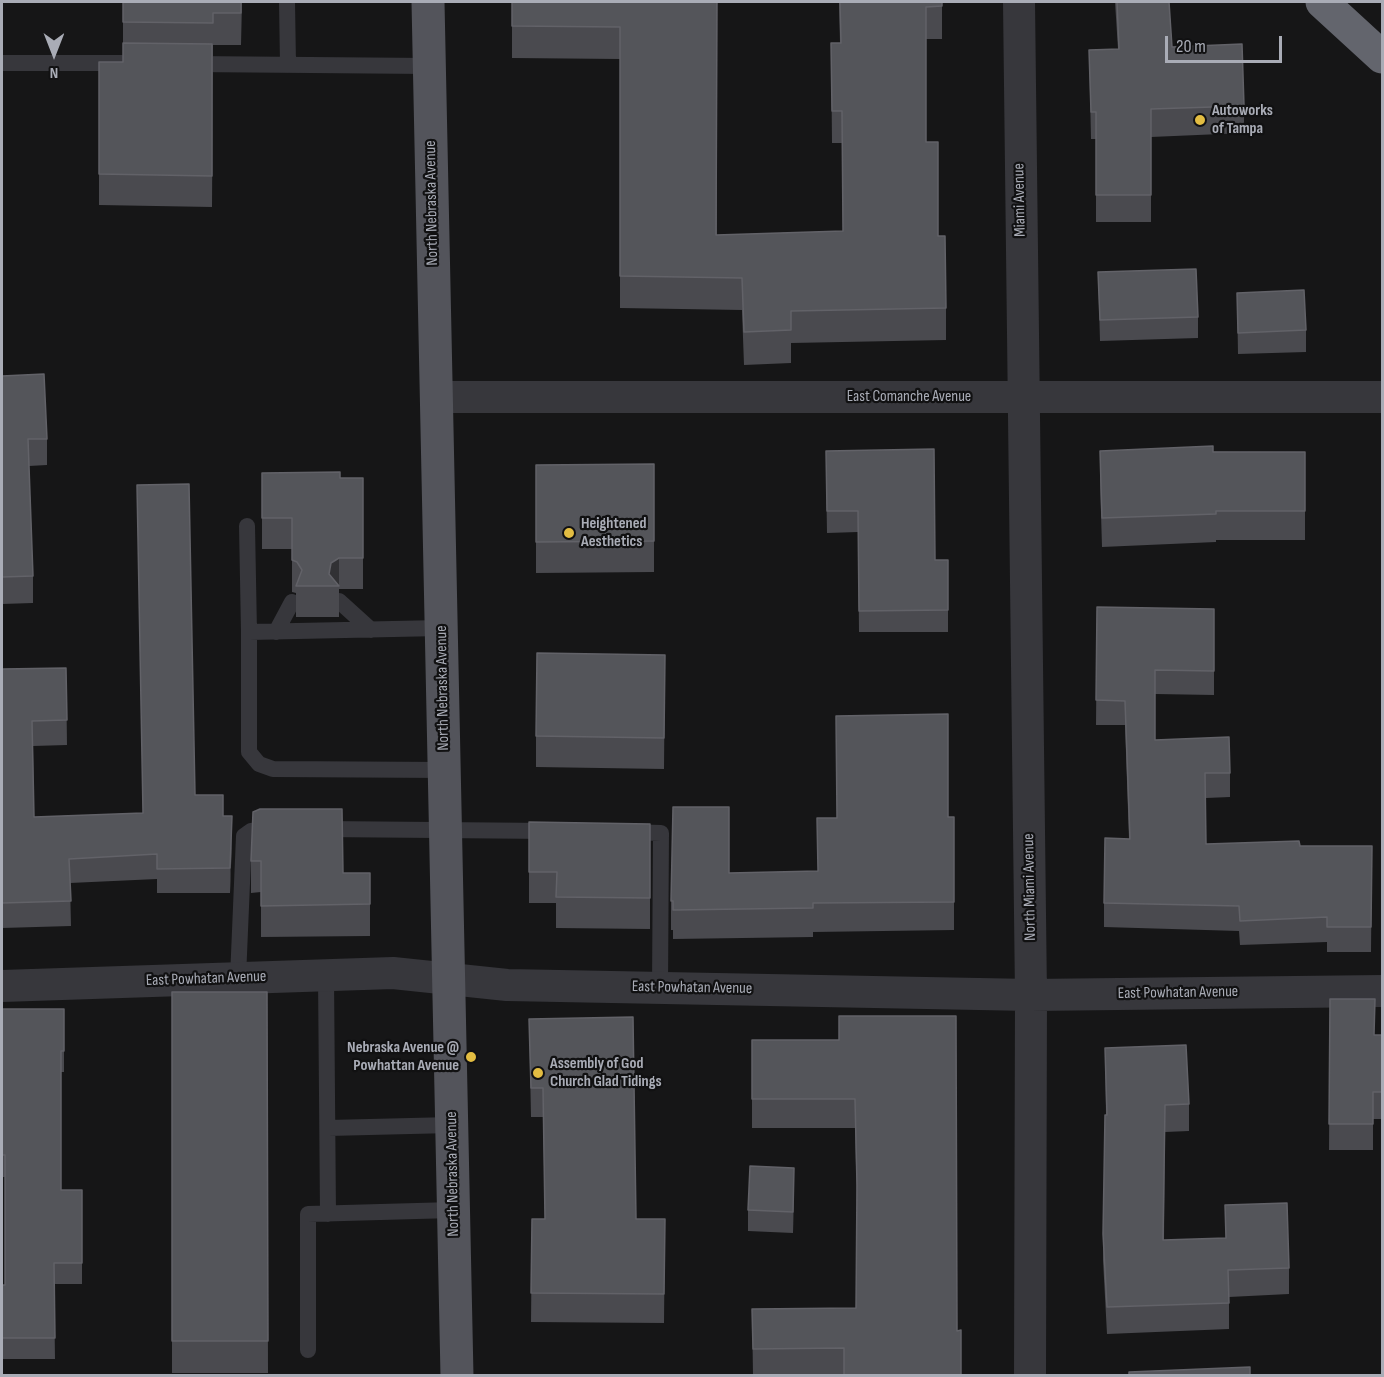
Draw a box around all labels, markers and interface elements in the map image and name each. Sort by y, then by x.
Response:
north arrow [24,24,84,84]
scale bar [1168,24,1285,62]
text: 20 m [1176,36,1206,57]
text: N [50,63,58,82]
place label: Autoworks of Tampa [1212,101,1273,139]
marker: Autoworks of Tampa [1193,113,1207,127]
street label: North Nebraska Avenue [421,140,443,266]
street label: Miami Avenue [1010,163,1030,237]
street label: East Comanche Avenue [847,387,971,407]
place label: Heightened Aesthetics [581,514,647,552]
marker: Heightened Aesthetics [562,526,576,540]
street label: North Nebraska Avenue [432,625,454,751]
street label: North Miami Avenue [1019,833,1041,941]
street label: East Powhatan Avenue [145,967,267,991]
street label: East Powhatan Avenue [632,977,752,999]
street label: East Powhatan Avenue [1118,982,1238,1004]
place label: Nebraska Avenue @ Powhattan Avenue [347,1038,459,1076]
marker: Nebraska Avenue @ Powhattan Avenue [464,1050,478,1064]
place label: Assembly of God Church Glad Tidings [550,1054,662,1092]
marker: Assembly of God Church Glad Tidings [531,1066,545,1080]
street label: North Nebraska Avenue [442,1111,464,1237]

